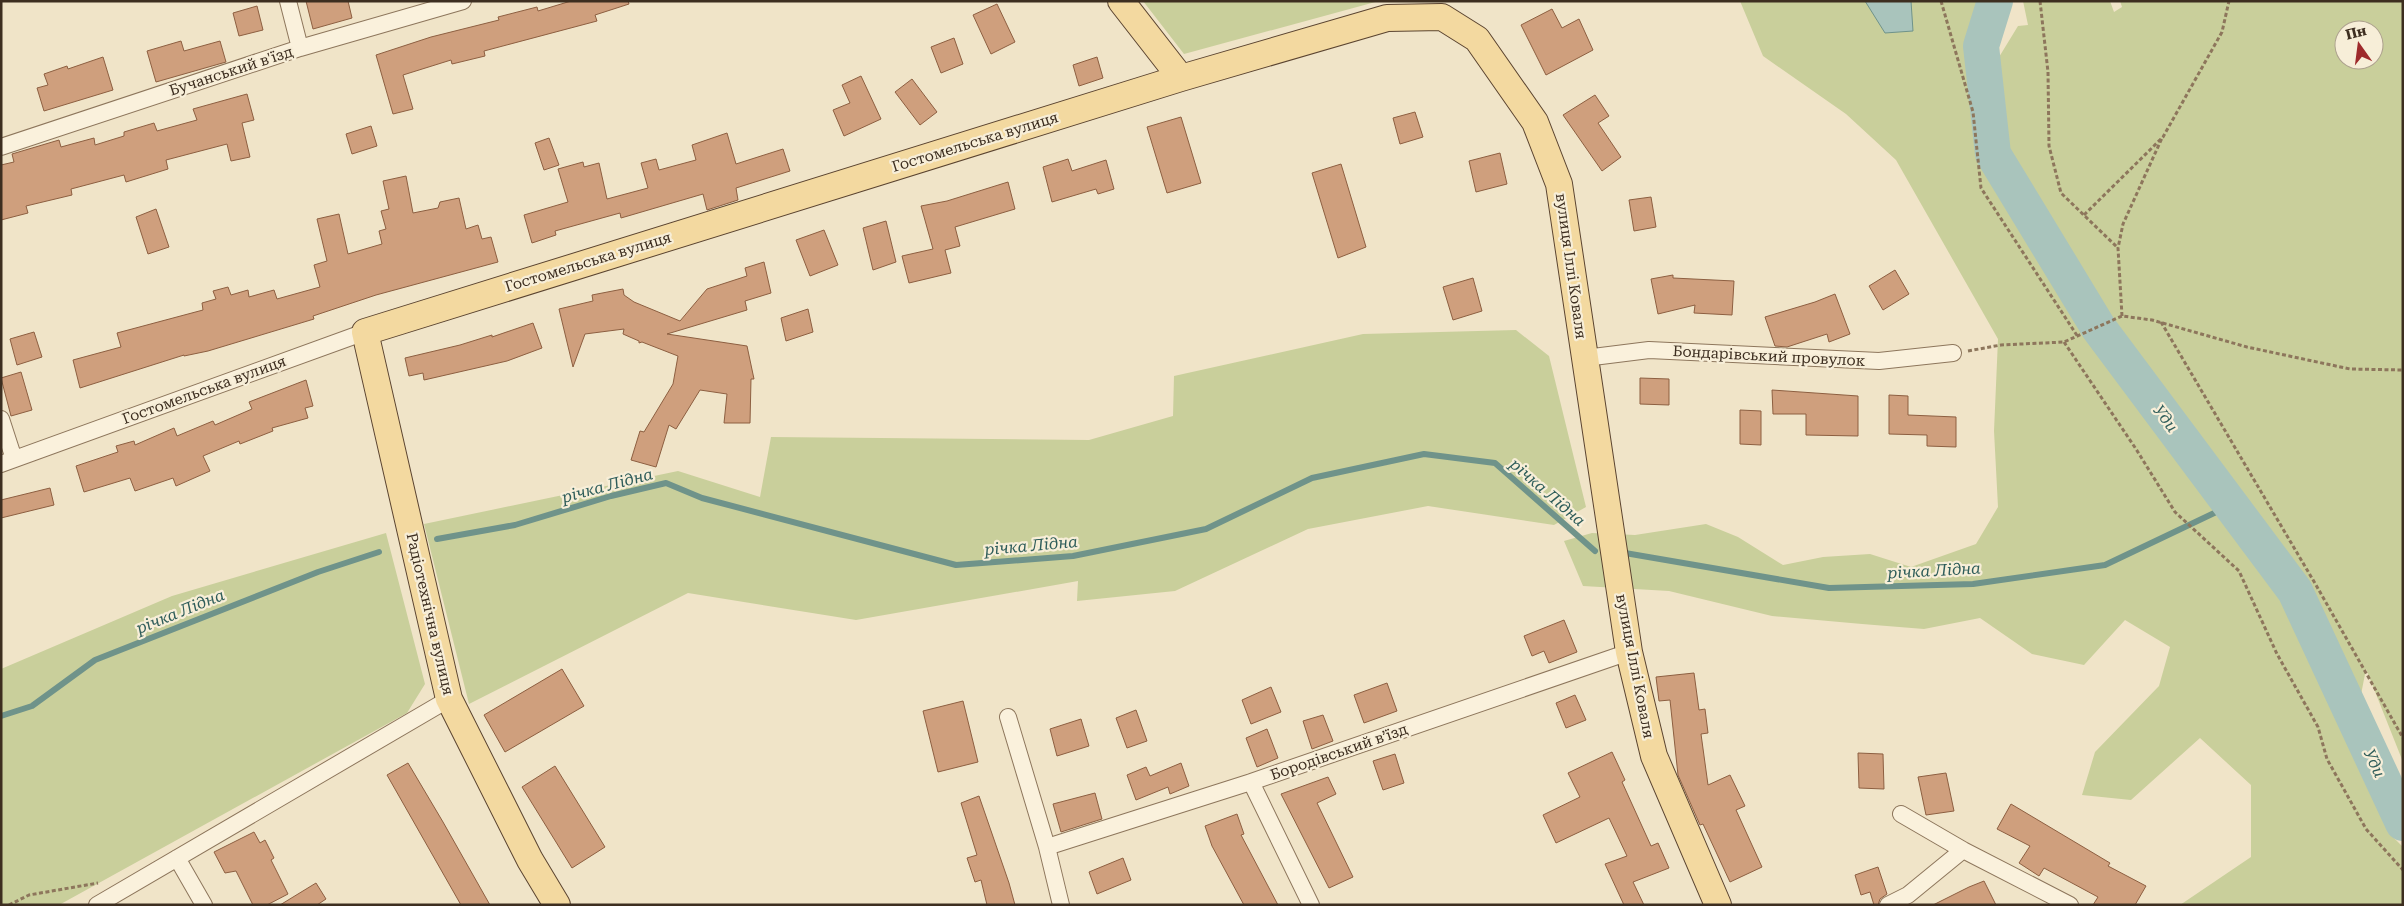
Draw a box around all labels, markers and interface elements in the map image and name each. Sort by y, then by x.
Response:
north arrow [2334,20,2384,70]
text: Пн [2344,22,2368,43]
street label: Бучанський в'їзд [167,42,296,100]
street label: Гостомельська вулиця [890,108,1060,176]
street label: вулиця Іллі Коваля [1552,192,1590,340]
street label: Гостомельська вулиця [503,228,673,296]
street label: Бондарівський провулок [1672,342,1866,370]
street label: Гостомельська вулиця [120,352,288,428]
water label: Уди [2149,401,2182,436]
water label: річка Лідна [1505,454,1589,530]
water label: річка Лідна [559,464,655,507]
street label: Радіотехнічна вулиця [403,531,457,697]
water label: річка Лідна [983,532,1079,559]
water label: річка Лідна [1886,559,1982,582]
water label: річка Лідна [132,585,227,638]
street label: вулиця Іллі Коваля [1612,592,1658,740]
street label: Бородівський в’їзд [1268,720,1411,784]
water label: Уди [2360,746,2389,781]

